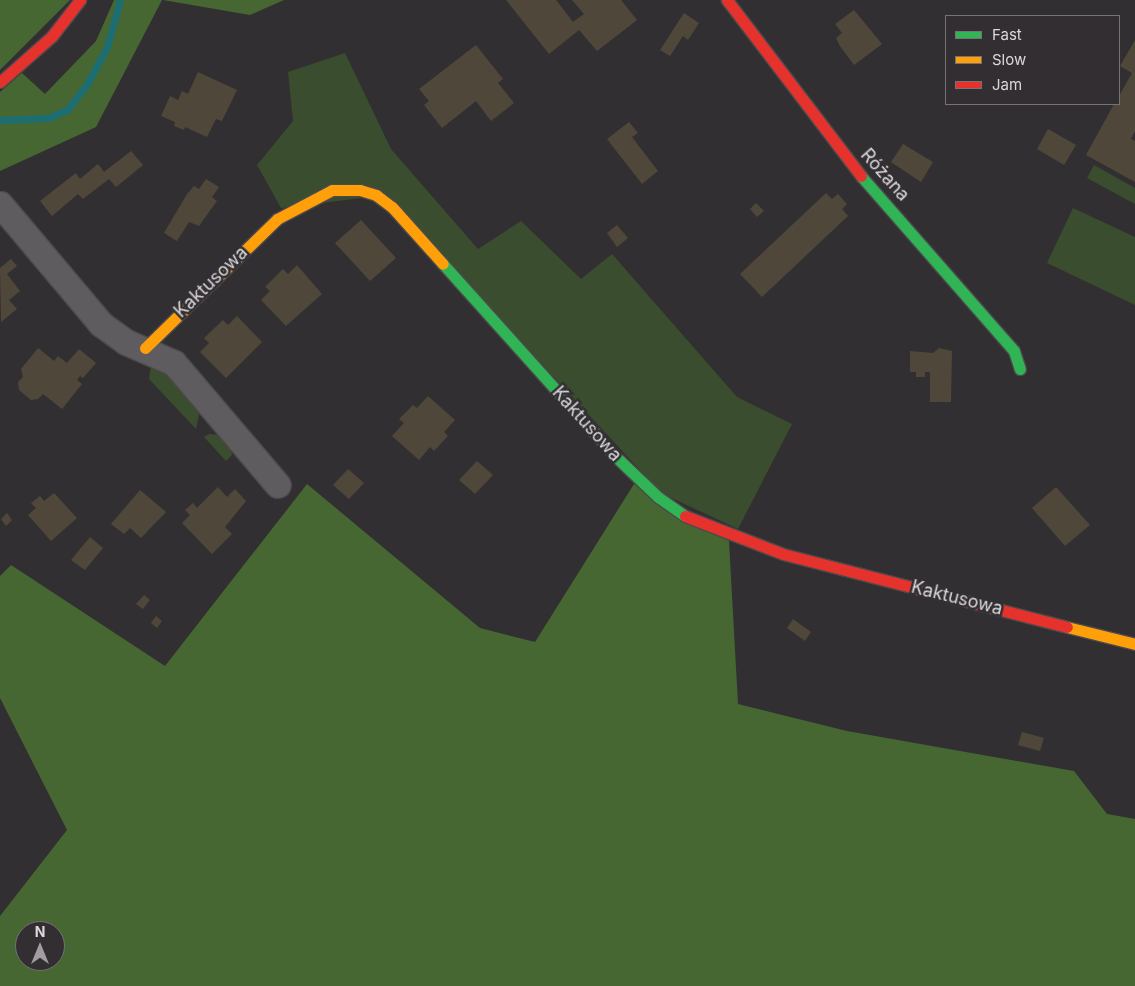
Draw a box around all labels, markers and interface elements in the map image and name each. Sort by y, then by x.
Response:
legend [945,15,1120,105]
text: Fast [992,25,1022,44]
text: Slow [992,50,1026,69]
text: Jam [992,75,1022,94]
street label: Różana [856,144,914,206]
street label: Kaktusowa [170,242,252,322]
street label: Kaktusowa [548,382,626,466]
street label: Kaktusowa [909,576,1005,620]
north arrow [15,921,65,971]
text: N [35,923,45,940]

